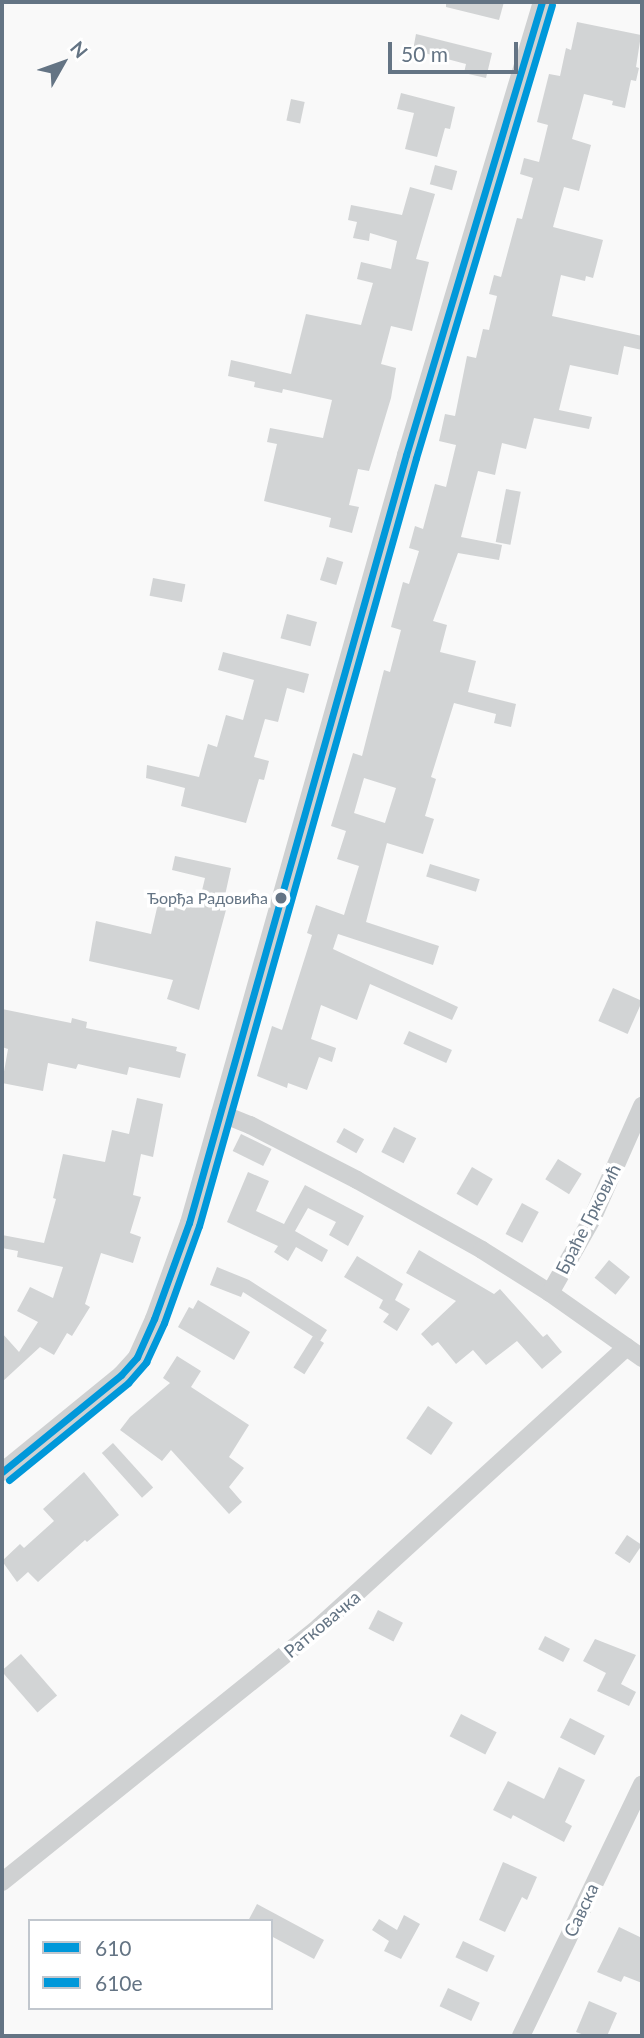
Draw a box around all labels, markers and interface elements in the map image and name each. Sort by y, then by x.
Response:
north arrow [28,28,98,98]
scale bar [392,28,522,72]
text: N [66,36,93,62]
text: 50 m [401,41,448,66]
place label: Ђорђа Радовића [147,888,268,908]
marker: Ђорђа Радовића [274,891,288,905]
street label: Браће Грковић [551,1160,625,1278]
street label: Ратковачка [279,1586,365,1662]
street label: Савска [559,1880,603,1940]
legend [28,1919,273,2010]
text: 610 [95,1935,132,1960]
text: 610e [95,1970,143,1995]

